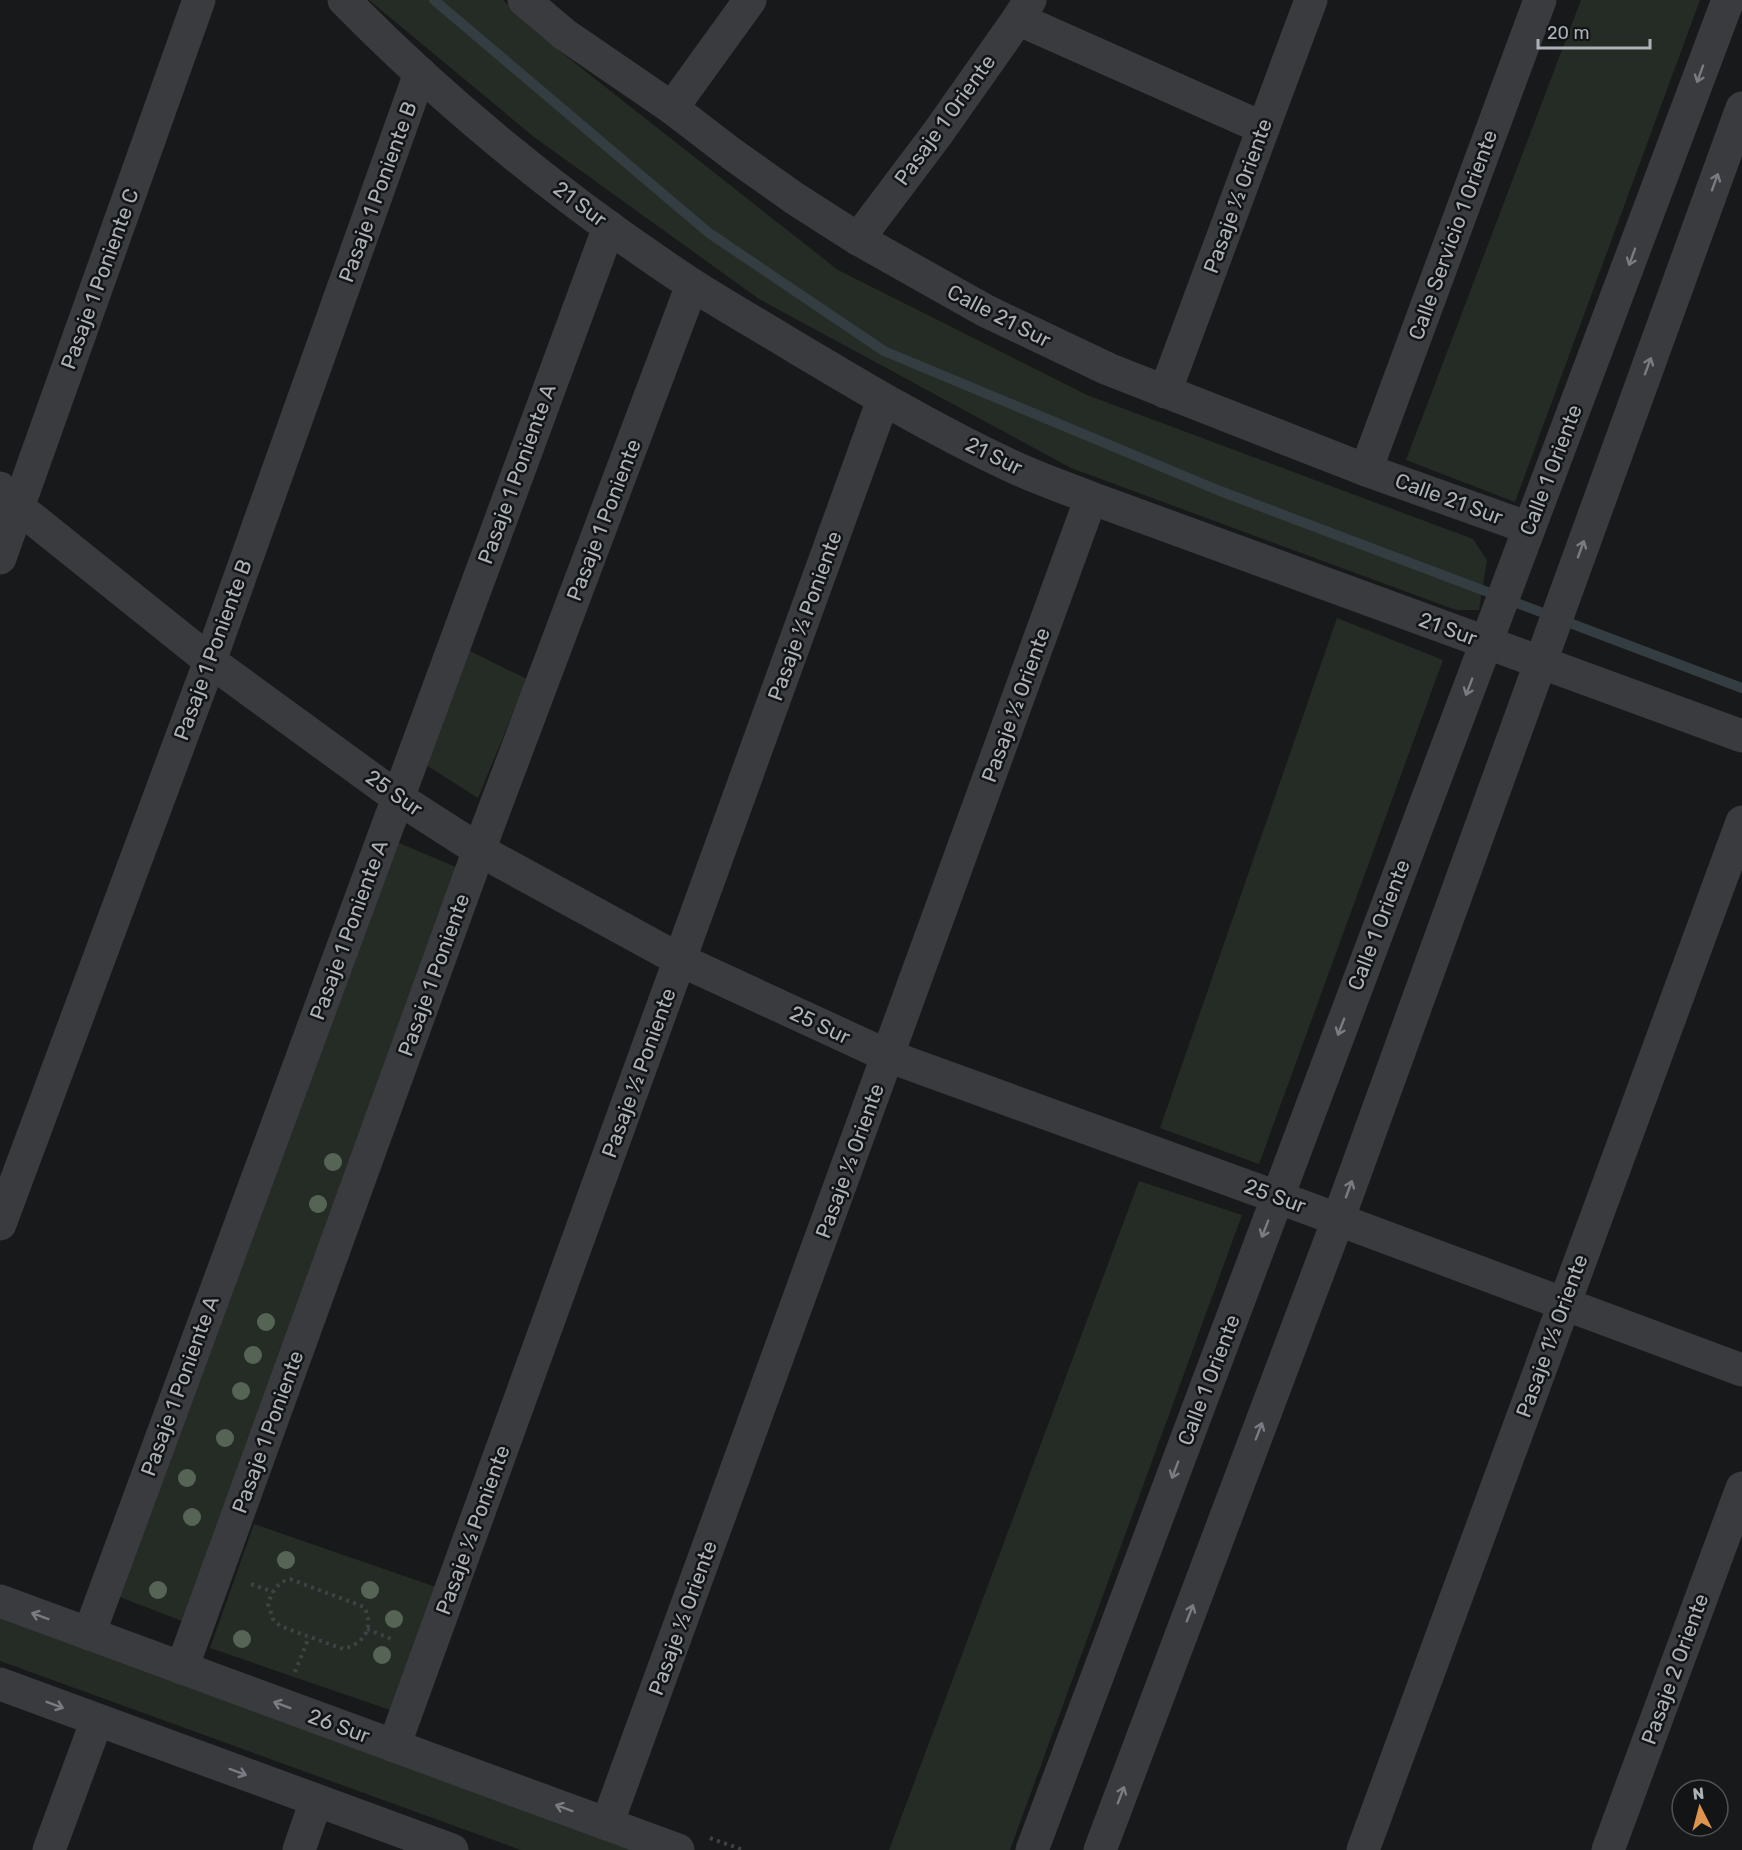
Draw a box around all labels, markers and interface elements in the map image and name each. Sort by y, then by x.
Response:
scale bar [1538,12,1650,50]
text: 20 m [1547,22,1589,44]
street label: Pasaje 1 Oriente [889,50,1000,190]
one-way arrow [1694,65,1705,83]
street label: Pasaje 1 Poniente B [333,98,422,286]
street label: Pasaje ½ Oriente [1198,115,1277,277]
street label: Calle Servicio 1 Oriente [1403,126,1502,343]
one-way arrow [1710,174,1721,192]
street label: 21 Sur [549,176,612,232]
street label: Pasaje 1 Poniente C [55,185,144,373]
one-way arrow [1626,247,1637,266]
street label: Calle 21 Sur [943,279,1055,352]
one-way arrow [1644,357,1655,375]
street label: Pasaje 1 Poniente A [472,380,561,567]
street label: Calle 1 Oriente [1514,401,1587,539]
street label: 21 Sur [962,431,1027,480]
street label: Pasaje 1 Poniente [561,435,646,604]
street label: Calle 21 Sur [1392,467,1506,530]
street label: Pasaje ½ Poniente [762,528,847,704]
one-way arrow [1577,540,1588,559]
street label: Pasaje 1 Poniente B [168,556,257,744]
street label: 21 Sur [1416,606,1481,651]
street label: Pasaje ½ Oriente [976,624,1055,786]
one-way arrow [1462,677,1473,695]
street label: 25 Sur [361,764,428,821]
street label: Pasaje 1 Poniente A [304,836,393,1023]
street label: Calle 1 Oriente [1342,856,1415,994]
street label: Pasaje 1 Poniente [392,890,475,1060]
street label: Pasaje ½ Poniente [596,985,681,1161]
street label: 25 Sur [786,1000,854,1049]
one-way arrow [1335,1017,1346,1035]
street label: Pasaje ½ Oriente [810,1080,889,1242]
street label: 25 Sur [1241,1173,1309,1218]
one-way arrow [1345,1180,1356,1199]
one-way arrow [1259,1219,1270,1238]
street label: Pasaje 1½ Oriente [1510,1251,1593,1421]
street label: Pasaje 1 Poniente A [135,1292,224,1479]
street label: Calle 1 Oriente [1172,1311,1245,1449]
street label: Pasaje 1 Poniente [226,1347,309,1517]
one-way arrow [1254,1422,1265,1440]
street label: Pasaje ½ Poniente [430,1442,515,1618]
one-way arrow [1168,1460,1179,1479]
street label: Pasaje ½ Oriente [643,1537,722,1699]
street label: Pasaje 2 Oriente [1636,1590,1713,1748]
one-way arrow [1185,1604,1196,1623]
one-way arrow [31,1609,50,1620]
one-way arrow [274,1698,292,1709]
one-way arrow [45,1700,64,1711]
street label: 26 Sur [305,1703,373,1748]
one-way arrow [228,1767,247,1778]
north arrow [1670,1778,1730,1838]
text: N [1692,1784,1705,1804]
one-way arrow [1116,1786,1127,1805]
one-way arrow [555,1802,574,1813]

